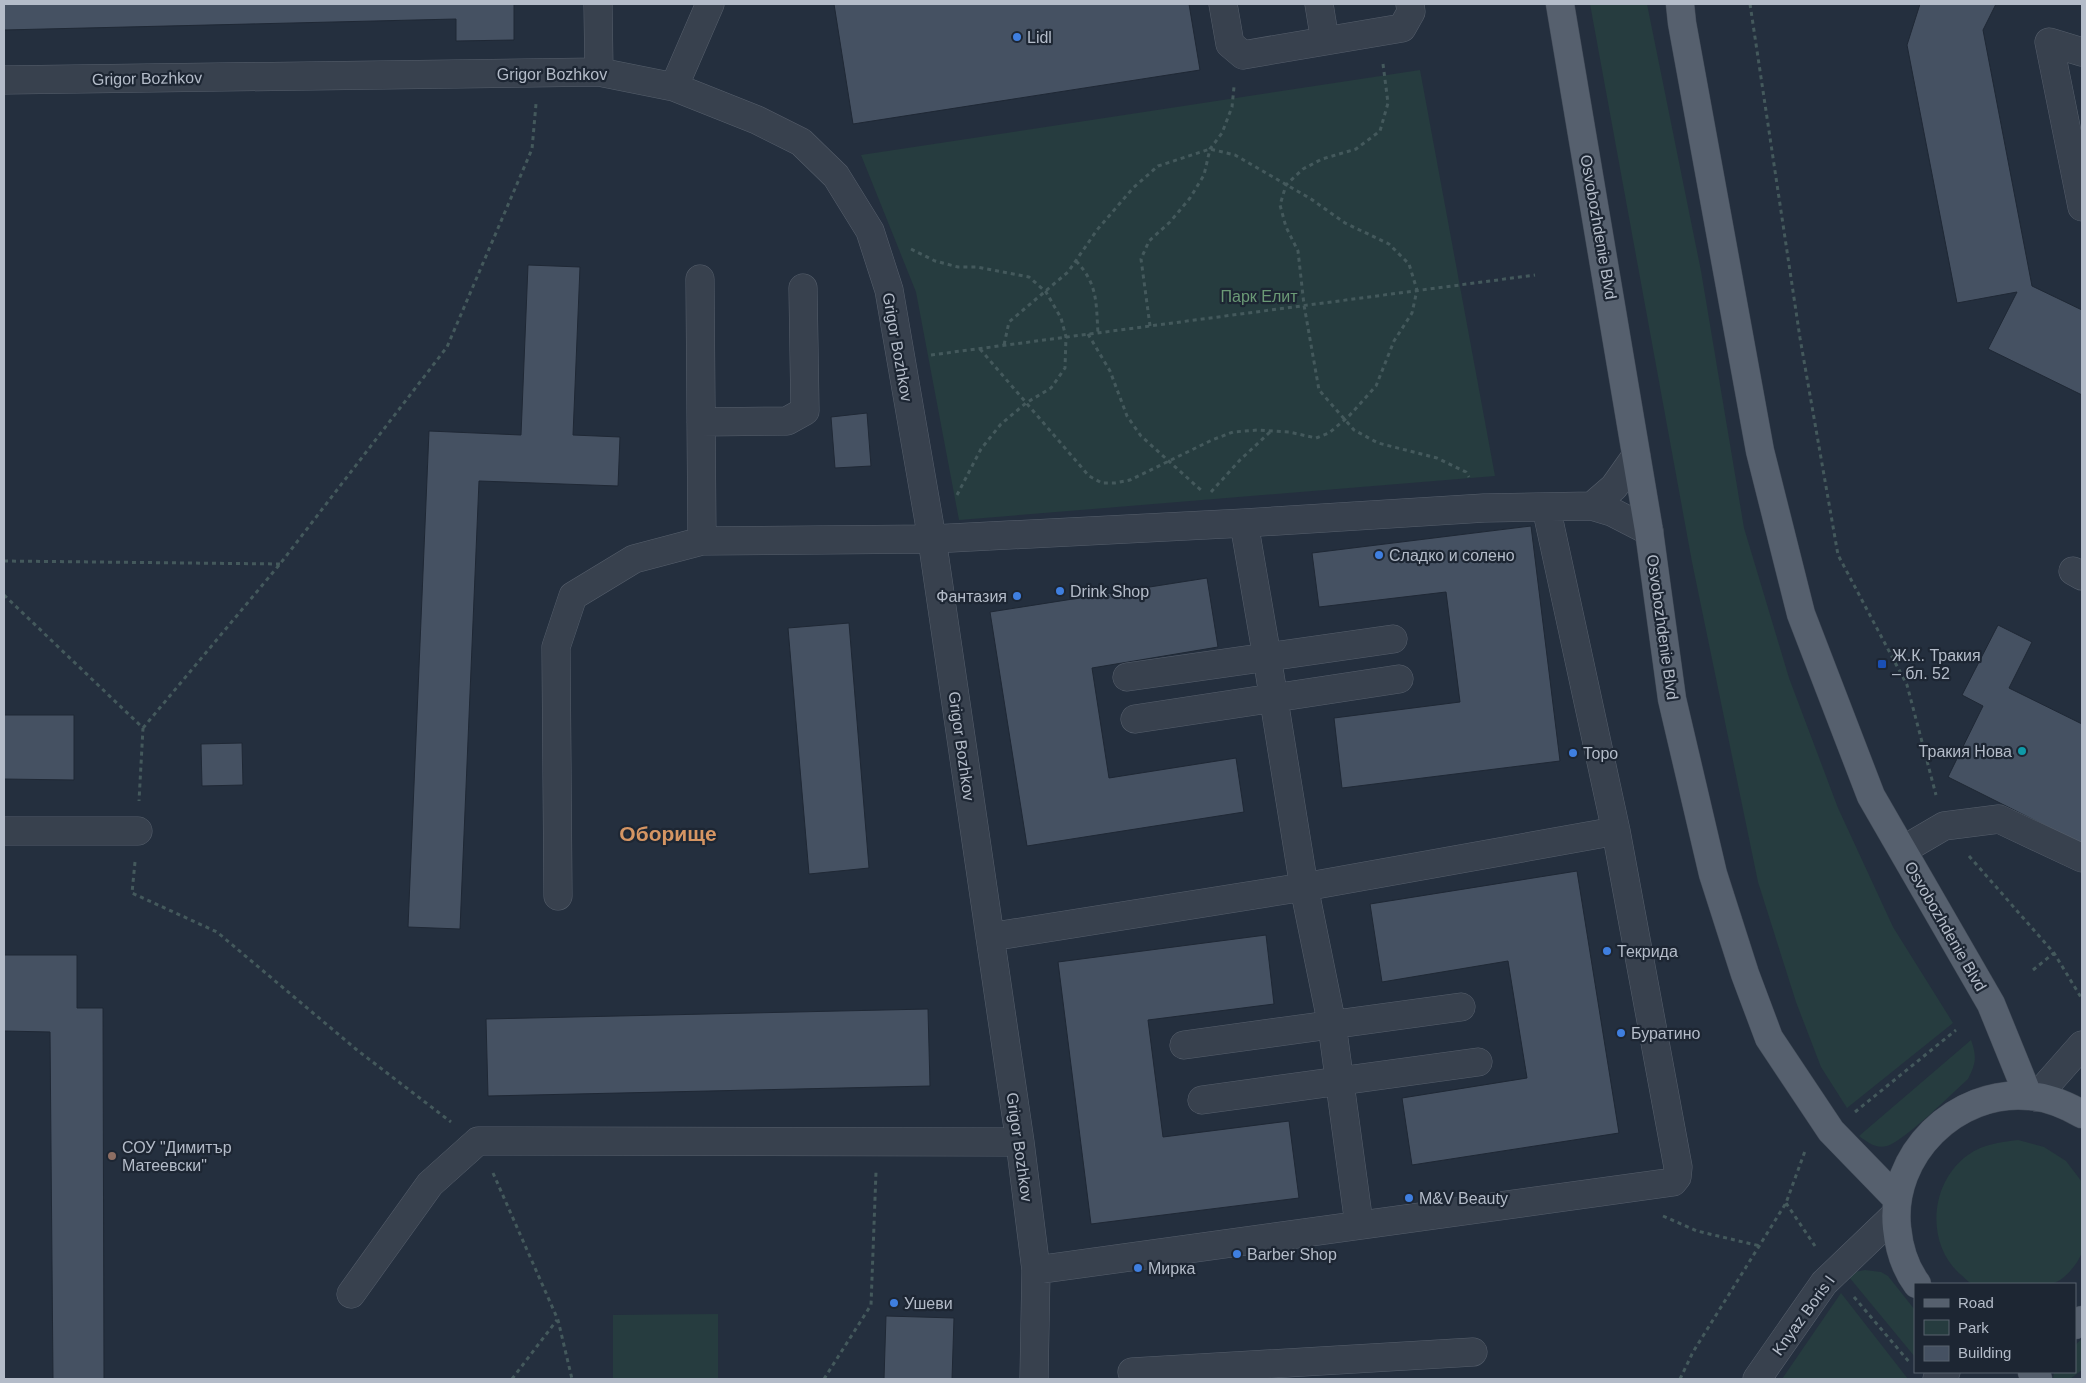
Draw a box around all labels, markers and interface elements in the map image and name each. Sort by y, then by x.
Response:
place label: Lidl [1027,29,1052,46]
marker: Lidl [1011,31,1023,43]
street label: Grigor Bozhkov [497,66,607,83]
street label: Grigor Bozhkov [92,69,202,88]
street label: Osvobozhdenie Blvd [1577,153,1620,301]
park label: Парк Елит [1220,288,1298,305]
street label: Grigor Bozhkov [880,291,915,403]
place label: Сладко и солено [1389,547,1515,564]
marker: Сладко и солено [1373,549,1385,561]
street label: Osvobozhdenie Blvd [1644,553,1681,701]
place label: Drink Shop [1070,583,1149,600]
marker: Drink Shop [1054,585,1066,597]
place label: Фантазия [936,588,1007,605]
marker: Фантазия [1011,590,1023,602]
place label: Ж.К. Тракия – бл. 52 [1892,647,1981,682]
marker: Ж.К. Тракия – бл. 52 [1876,658,1888,670]
street label: Grigor Bozhkov [945,690,978,802]
place label: Тракия Нова [1919,743,2012,760]
place label: Торо [1583,745,1618,762]
marker: Тракия Нова [2016,745,2028,757]
marker: Торо [1567,747,1579,759]
district label: Оборище [619,822,717,845]
street label: Osvobozhdenie Blvd [1902,858,1990,994]
place label: Текрида [1617,943,1678,960]
marker: Текрида [1601,945,1613,957]
place label: Буратино [1631,1025,1701,1042]
marker: Буратино [1615,1027,1627,1039]
street label: Grigor Bozhkov [1003,1091,1036,1203]
place label: СОУ "Димитър Матеевски" [122,1139,232,1174]
marker: СОУ "Димитър Матеевски" [106,1150,118,1162]
place label: M&V Beauty [1419,1190,1508,1207]
marker: M&V Beauty [1403,1192,1415,1204]
place label: Barber Shop [1247,1246,1337,1263]
marker: Barber Shop [1231,1248,1243,1260]
place label: Мирка [1148,1260,1196,1277]
marker: Мирка [1132,1262,1144,1274]
street label: Knyaz Boris I [1769,1272,1838,1358]
legend [1914,1283,2076,1373]
text: Road [1958,1294,1994,1311]
place label: Ушеви [904,1295,953,1312]
marker: Ушеви [888,1297,900,1309]
text: Park [1958,1319,1989,1336]
text: Building [1958,1344,2011,1361]

